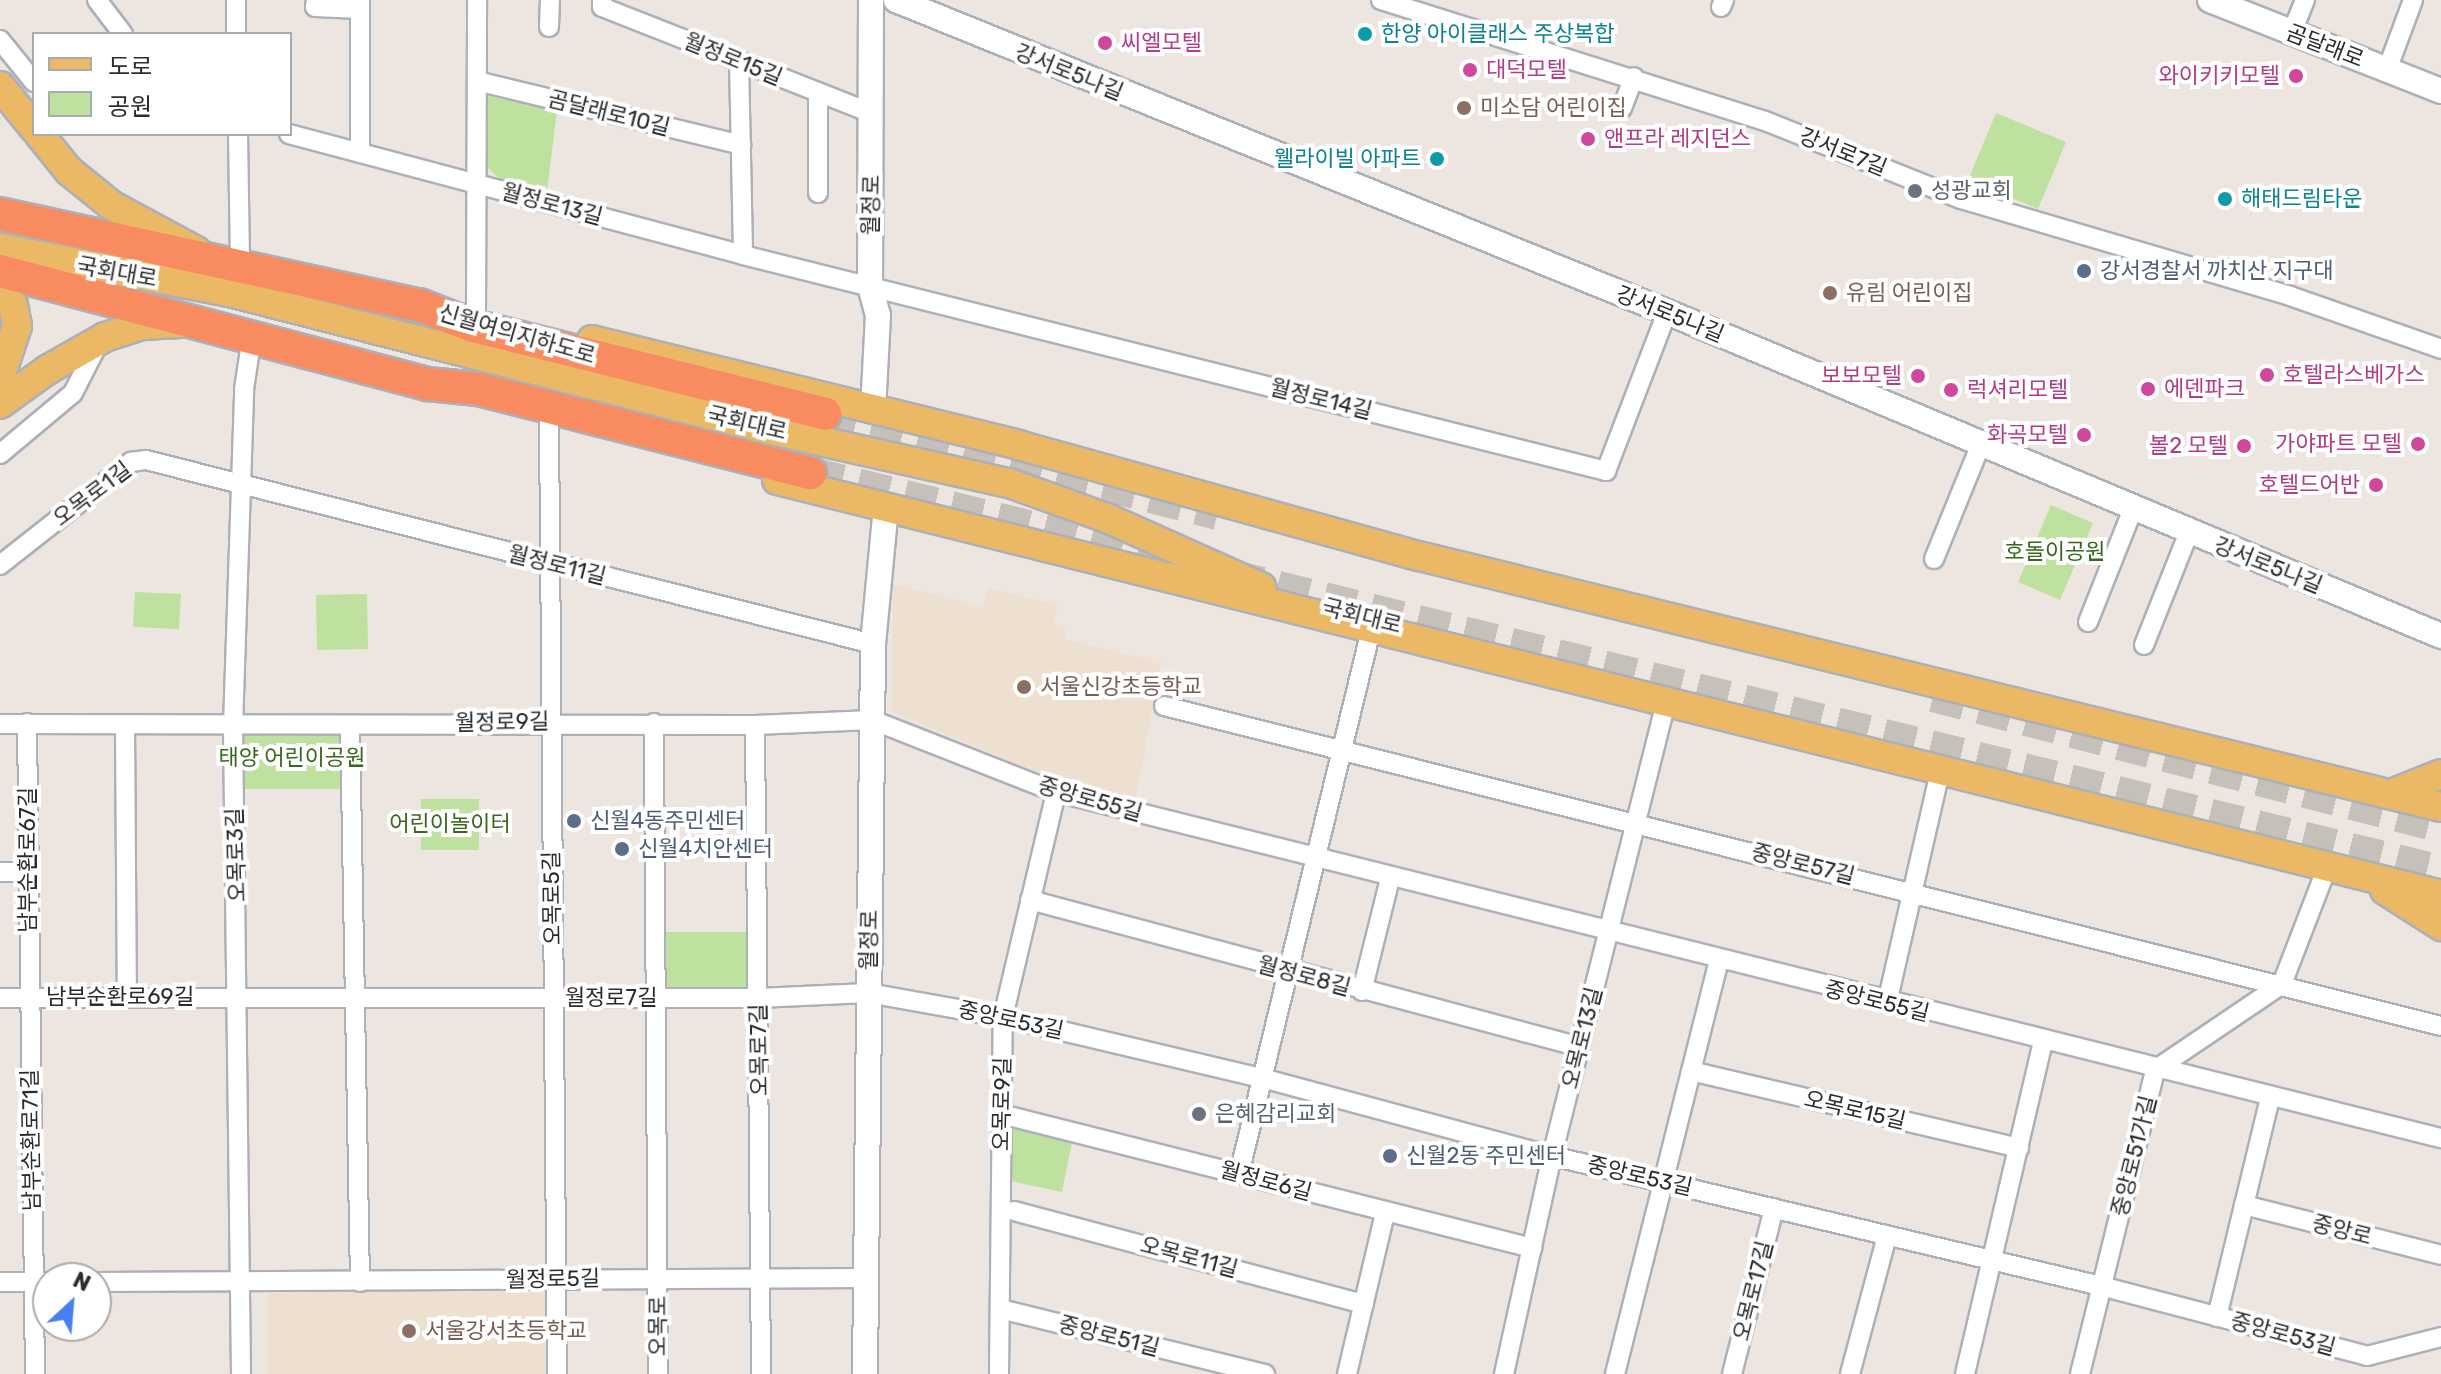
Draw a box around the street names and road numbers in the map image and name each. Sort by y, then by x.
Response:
street label: 곰달래로 [2282,19,2368,73]
street label: 월정로15길 [680,27,786,91]
street label: 강서로5나길 [1011,38,1127,106]
street label: 곰달래로10길 [545,85,673,141]
street label: 강서로7길 [1795,122,1891,182]
street label: 월정로 [857,174,885,236]
street label: 월정로13길 [499,178,605,230]
street label: 국회대로 [75,252,159,292]
street label: 강서로5나길 [1612,280,1728,348]
street label: 신월여의지하도로 [436,299,598,369]
street label: 월정로14길 [1267,374,1375,424]
street label: 국회대로 [705,401,789,445]
street label: 오목로1길 [48,456,136,532]
street label: 강서로5나길 [2210,531,2326,599]
street label: 월정로11길 [505,540,609,590]
street label: 국회대로 [1320,593,1404,639]
street label: 월정로9길 [455,708,549,736]
street label: 중앙로55길 [1035,772,1145,826]
street label: 남부순환로67길 [15,787,41,933]
street label: 오목로3길 [221,807,251,903]
street label: 중앙로57길 [1749,838,1857,890]
street label: 오목로5길 [538,851,566,945]
street label: 월정로 [855,909,883,971]
street label: 월정로8길 [1255,951,1353,1001]
street label: 중앙로55길 [1822,975,1932,1027]
street label: 남부순환로69길 [46,984,194,1010]
street label: 월정로7길 [565,985,657,1011]
street label: 오목로13길 [1557,985,1607,1091]
street label: 중앙로53길 [956,996,1066,1044]
street label: 오목로7길 [745,1004,773,1096]
street label: 오목로9길 [988,1057,1016,1151]
street label: 남부순환로71길 [17,1069,45,1211]
street label: 오목로15길 [1802,1086,1908,1134]
street label: 중앙로51가길 [2106,1093,2162,1219]
street label: 중앙로53길 [1585,1151,1695,1201]
street label: 월정로6길 [1217,1156,1315,1206]
street label: 중앙로 [2309,1210,2375,1250]
street label: 오목로11길 [1137,1231,1241,1283]
street label: 오목로17길 [1728,1238,1778,1344]
street label: 월정로5길 [506,1265,600,1293]
street label: 오목로 [645,1296,671,1356]
street label: 중앙로53길 [2228,1307,2338,1361]
street label: 중앙로51길 [1056,1311,1162,1361]

